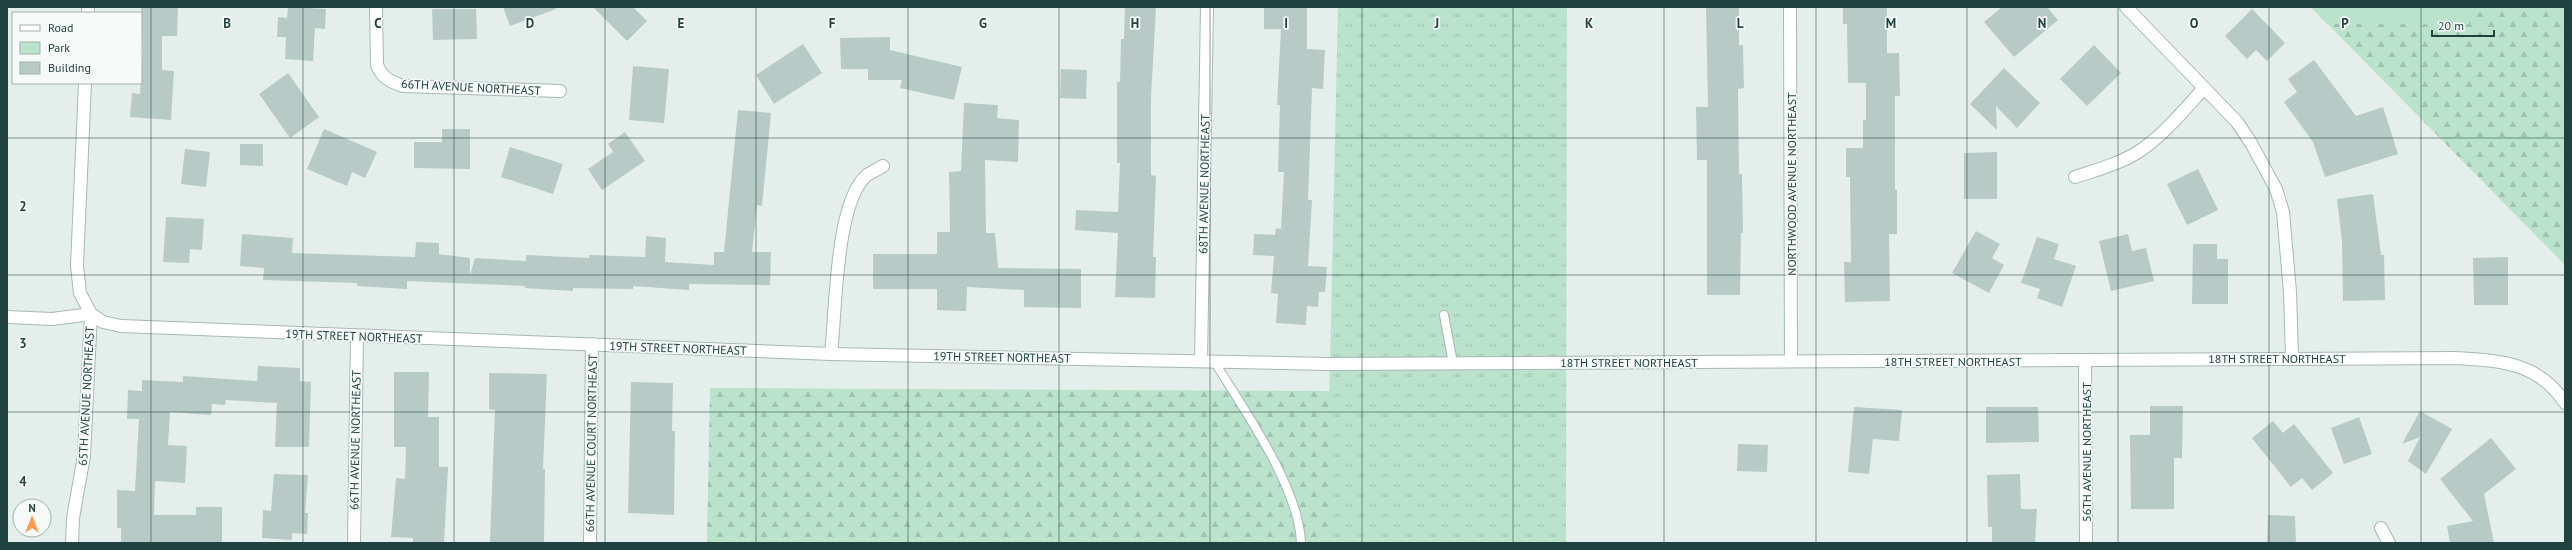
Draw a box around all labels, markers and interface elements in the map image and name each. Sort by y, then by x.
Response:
legend [12,12,142,84]
scale bar [2432,12,2494,38]
text: B [223,15,231,32]
text: C [374,15,382,32]
text: D [526,15,534,32]
text: E [678,15,685,32]
text: F [829,15,836,32]
text: G [979,15,987,32]
text: H [1131,15,1139,32]
text: I [1284,15,1288,32]
text: J [1434,15,1439,32]
text: K [1585,15,1593,32]
text: L [1737,15,1744,32]
text: M [1886,15,1896,32]
text: N [2038,15,2046,32]
text: O [2190,15,2199,32]
text: P [2341,15,2349,32]
text: 20 m [2438,18,2464,33]
text: Road [48,20,73,35]
text: Park [48,40,70,55]
text: Building [48,60,91,75]
street label: 66TH AVENUE NORTHEAST [401,76,542,98]
street label: NORTHWOOD AVENUE NORTHEAST [1784,92,1799,276]
street label: 68TH AVENUE NORTHEAST [1195,114,1213,254]
text: 2 [19,198,27,215]
street label: 65TH AVENUE NORTHEAST [75,325,97,466]
street label: 19TH STREET NORTHEAST [285,326,423,346]
text: 3 [19,335,27,352]
street label: 19TH STREET NORTHEAST [609,338,747,358]
street label: 19TH STREET NORTHEAST [933,348,1071,366]
street label: 18TH STREET NORTHEAST [2208,351,2346,366]
street label: 66TH AVENUE COURT NORTHEAST [582,353,600,532]
street label: 18TH STREET NORTHEAST [1884,354,2022,369]
street label: 18TH STREET NORTHEAST [1560,355,1698,370]
street label: 66TH AVENUE NORTHEAST [346,370,364,510]
street label: 56TH AVENUE NORTHEAST [2079,382,2094,522]
text: 4 [19,473,27,490]
north arrow [12,498,52,538]
text: N [28,501,36,515]

